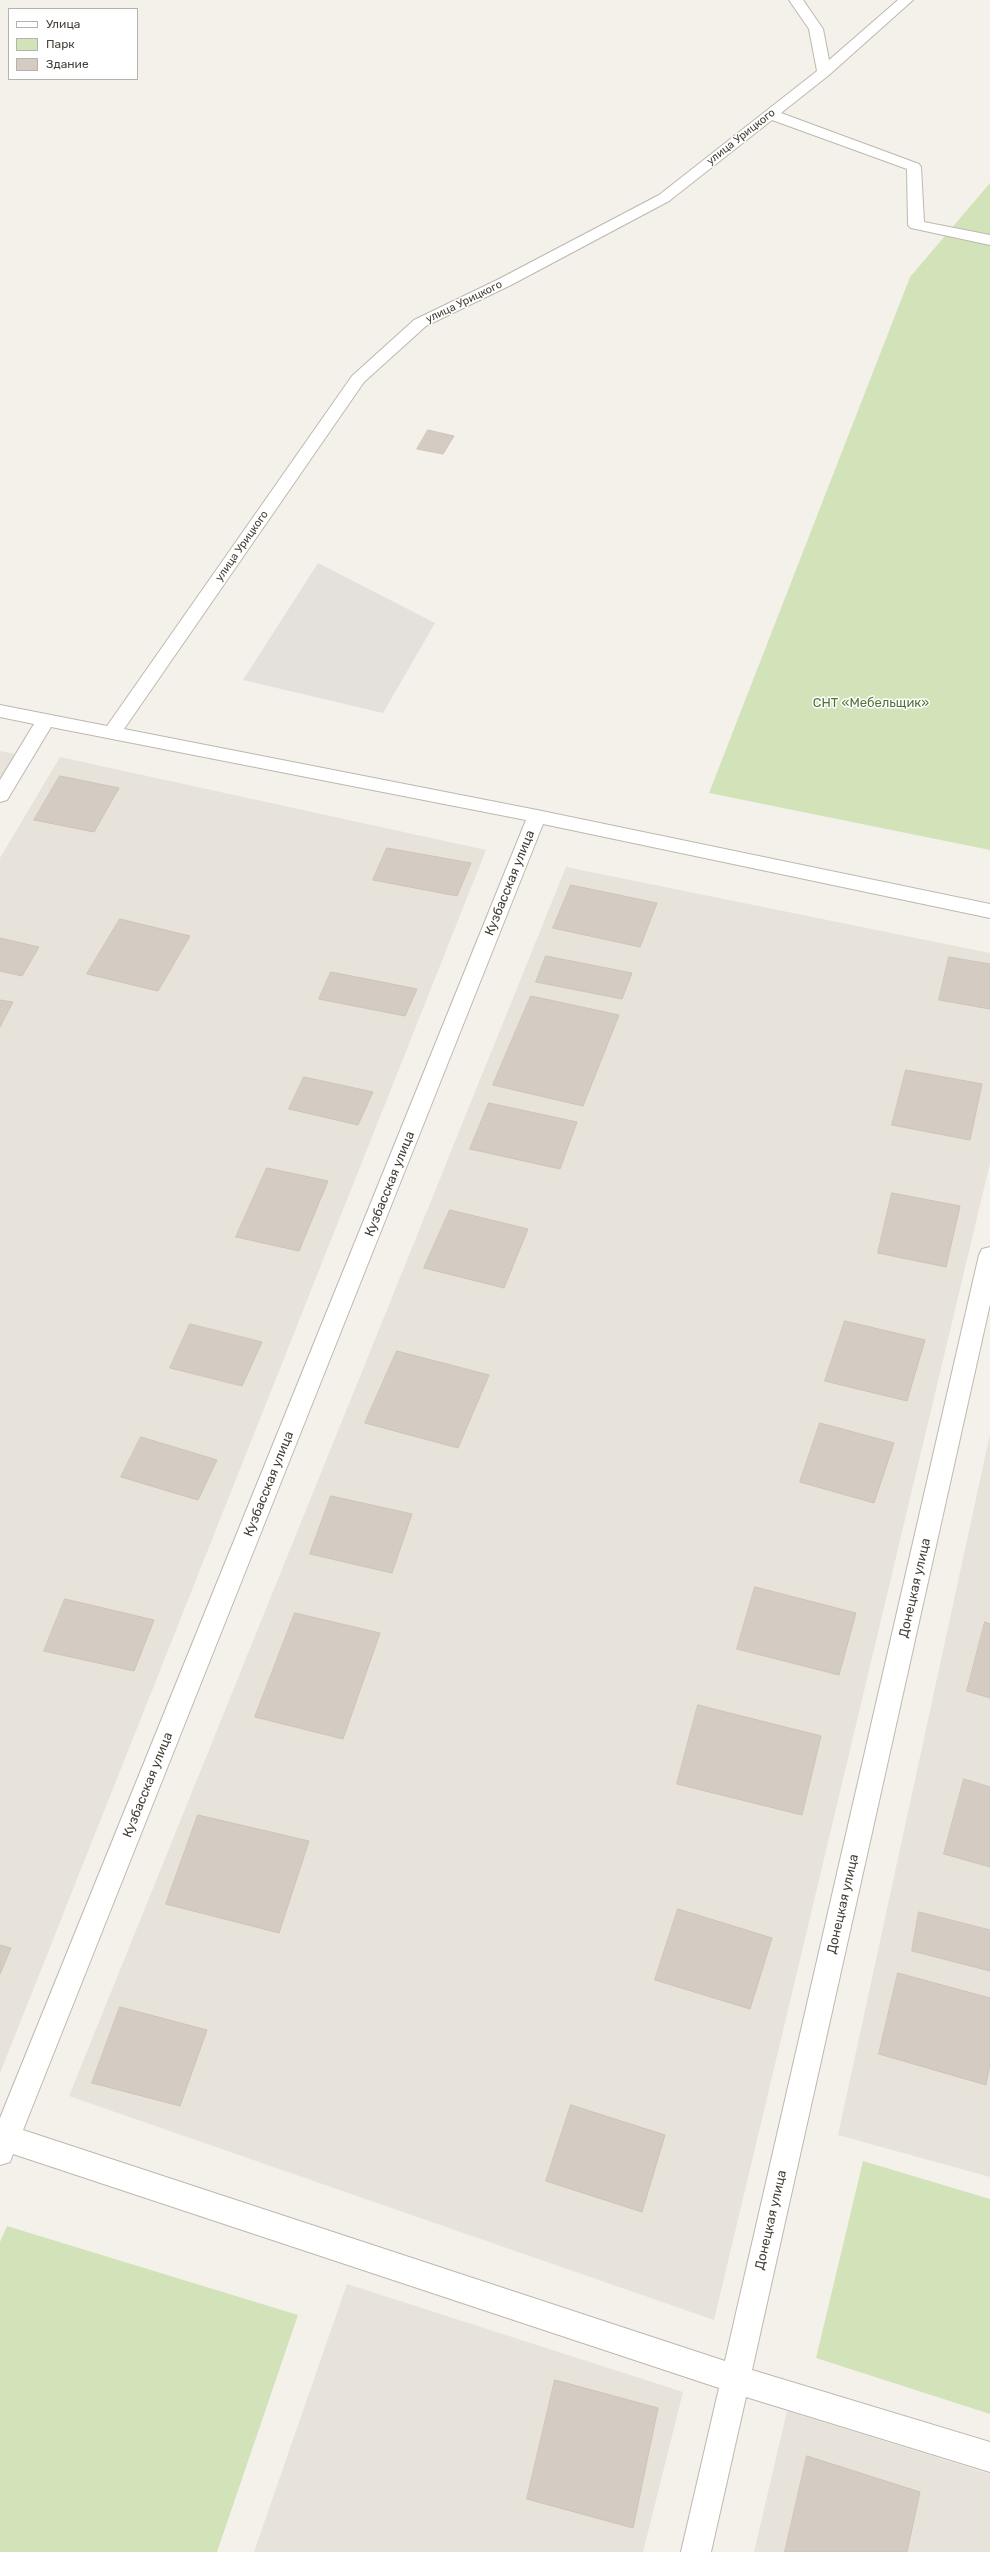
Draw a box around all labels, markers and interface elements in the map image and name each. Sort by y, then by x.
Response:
legend [8,8,138,80]
text: Улица [46,17,80,31]
text: Парк [46,37,75,51]
text: Здание [46,57,89,71]
street label: улица Урицкого [704,106,778,168]
street label: улица Урицкого [424,278,504,326]
street label: улица Урицкого [213,508,271,584]
park label: СНТ «Мебельщик» [813,695,929,711]
street label: Кузбасская улица [482,828,538,938]
street label: Кузбасская улица [362,1129,418,1239]
street label: Кузбасская улица [241,1429,297,1539]
street label: Донецкая улица [896,1537,934,1639]
street label: Кузбасская улица [120,1730,176,1840]
street label: Донецкая улица [824,1853,862,1955]
street label: Донецкая улица [752,2169,790,2271]

